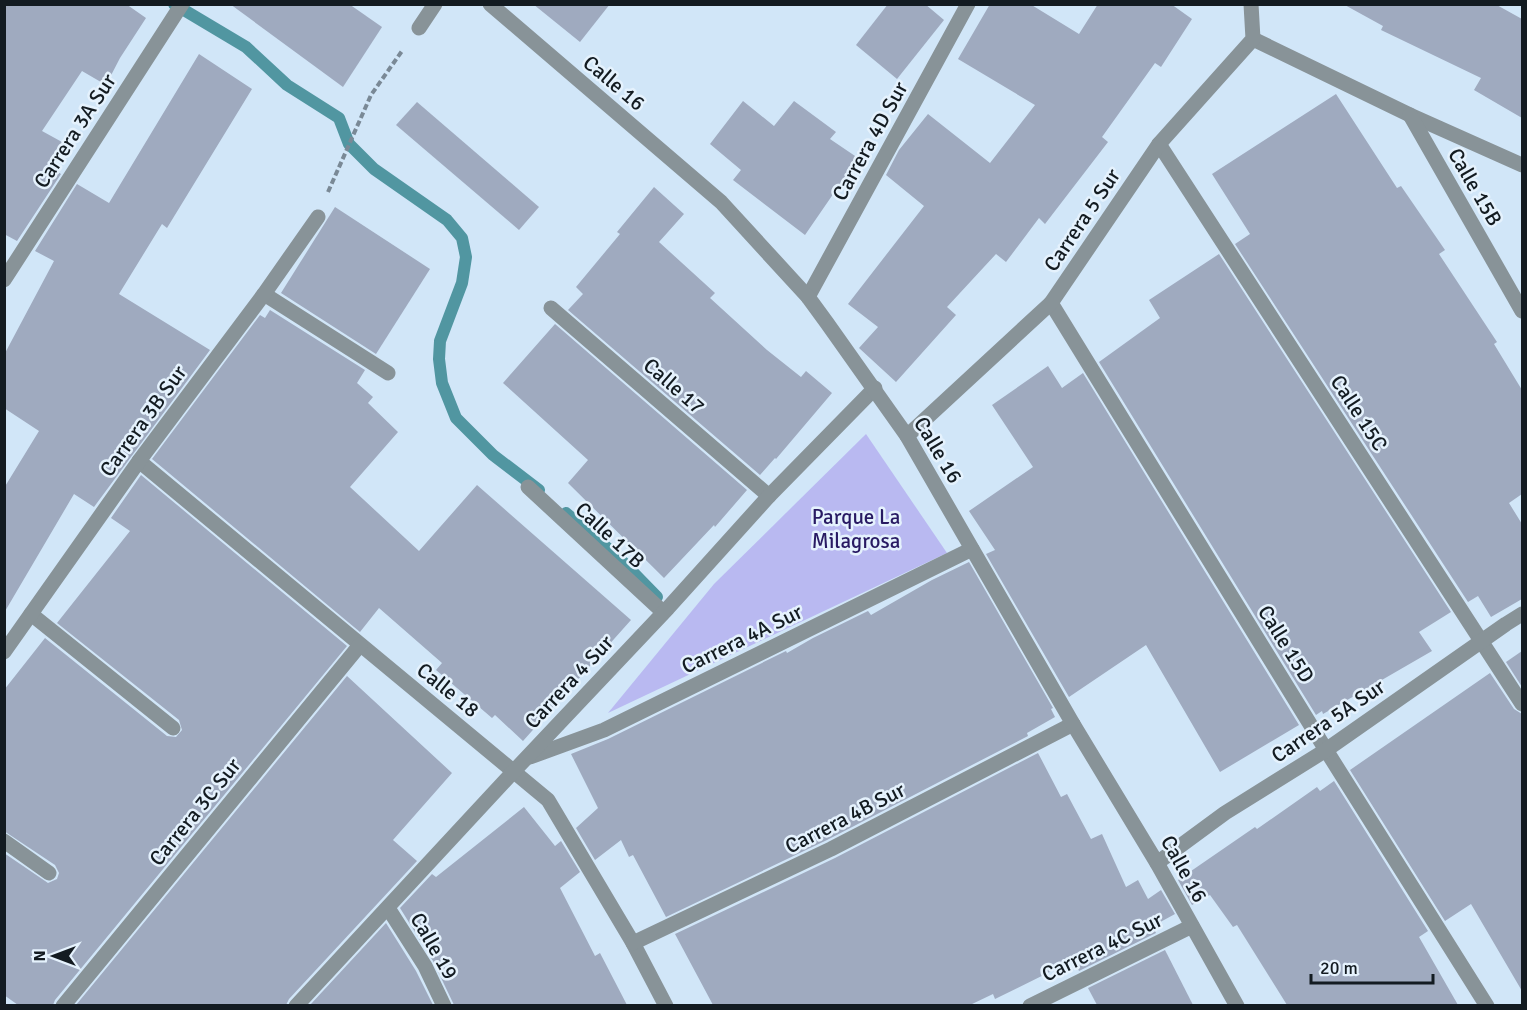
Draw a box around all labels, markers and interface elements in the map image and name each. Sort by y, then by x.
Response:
street label: Calle 16 [578,50,650,116]
street label: Carrera 3A Sur [28,69,122,193]
street label: Carrera 4D Sur [827,77,914,205]
street label: Calle 15B [1442,143,1508,231]
street label: Carrera 5 Sur [1038,163,1126,276]
street label: Calle 17 [638,352,710,420]
street label: Carrera 3B Sur [94,360,192,482]
street label: Calle 15C [1325,370,1393,456]
street label: Calle 16 [908,412,968,488]
street label: Calle 17B [570,496,650,574]
park label: Parque La Milagrosa [812,504,900,554]
street label: Carrera 4A Sur [677,598,807,679]
street label: Calle 15D [1252,600,1320,688]
street label: Carrera 4 Sur [519,630,619,734]
street label: Calle 18 [411,657,485,723]
street label: Carrera 5A Sur [1266,673,1390,768]
street label: Carrera 3C Sur [144,753,247,871]
street label: Carrera 4B Sur [781,777,910,859]
street label: Calle 16 [1155,831,1213,907]
street label: Carrera 4C Sur [1037,906,1167,987]
street label: Calle 19 [405,908,463,984]
north arrow [24,926,84,986]
scale bar [1311,947,1432,985]
text: N [30,950,50,962]
text: 20 m [1320,957,1358,979]

